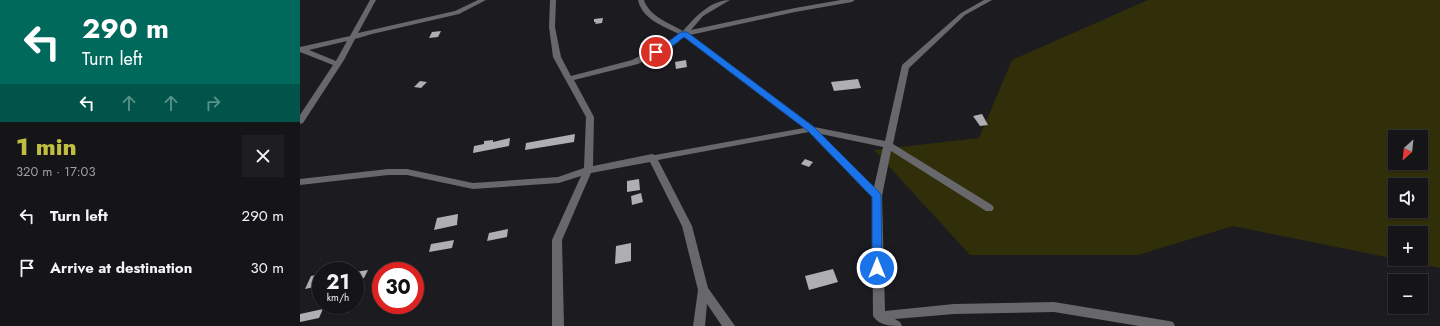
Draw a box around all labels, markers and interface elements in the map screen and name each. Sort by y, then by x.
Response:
text: 290 m [82,8,169,49]
icon: left [16,16,68,68]
pin [639,35,673,69]
icon: arrive [645,41,667,63]
text: Turn left [82,46,142,72]
icon: left [76,92,98,114]
icon: ahead [118,92,140,114]
icon: ahead [160,92,182,114]
icon: right [202,92,224,114]
text: 1 min [16,129,77,164]
north arrow [1388,130,1428,170]
map controls [1388,130,1428,314]
button: close [242,135,284,177]
text: 320 m · 17:03 [16,162,96,181]
button: sound [1388,178,1428,218]
icon: left [16,205,38,227]
text: Turn left [50,205,108,227]
text: 290 m [242,205,284,227]
button: + [1388,226,1428,266]
position arrow [856,247,898,289]
icon: arrive [16,257,38,279]
text: Arrive at destination [50,257,192,279]
text: 30 m [251,257,284,279]
speed limit sign: 30 [372,262,424,314]
text: 21 [326,268,350,297]
button: − [1388,274,1428,314]
text: km/h [327,290,349,305]

